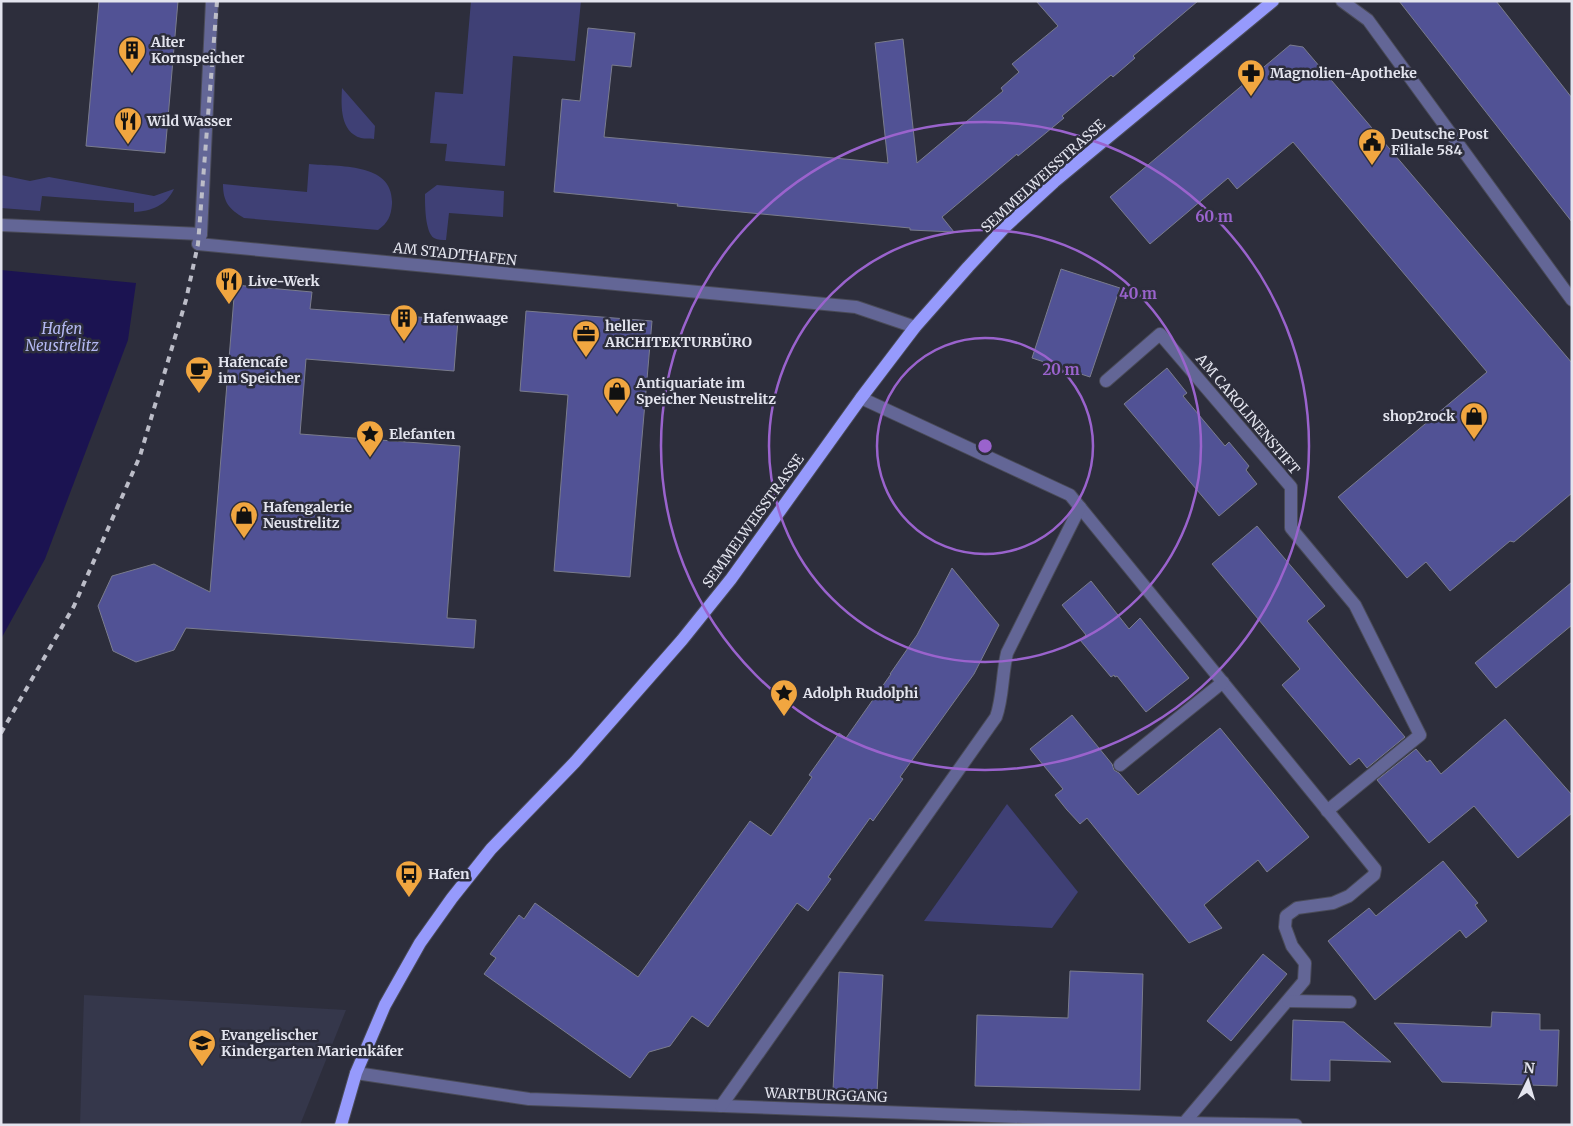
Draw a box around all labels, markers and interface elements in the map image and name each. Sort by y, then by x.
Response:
place label: Alter Kornspeicher [150,33,245,67]
building icon: Alter Kornspeicher [117,35,147,74]
pharmacy icon: Magnolien-Apotheke [1236,58,1266,97]
place label: Magnolien-Apotheke [1270,64,1417,82]
restaurant icon: Wild Wasser [113,106,143,145]
place label: Wild Wasser [146,112,233,130]
street label: SEMMELWEISSTRASSE [977,115,1109,237]
place label: Deutsche Post Filiale 584 [1391,125,1489,159]
public building icon: Deutsche Post Filiale 584 [1357,127,1387,166]
text: 60 m [1195,207,1233,226]
street label: AM STADTHAFEN [391,238,518,269]
restaurant icon: Live-Werk [214,266,244,305]
place label: Live-Werk [248,272,320,290]
text: 40 m [1119,284,1157,303]
building icon: Hafenwaage [389,303,419,342]
place label: Hafenwaage [423,309,509,327]
place label: heller ARCHITEKTURBÜRO [604,317,752,351]
water label: Hafen Neustrelitz [25,319,99,355]
office icon: heller ARCHITEKTURBÜRO [571,319,601,358]
street label: AM CAROLINENSTIFT [1192,349,1304,478]
place label: Hafencafe im Speicher [218,353,301,387]
cafe icon: Hafencafe im Speicher [184,355,214,394]
text: 20 m [1042,360,1080,379]
place label: Antiquariate im Speicher Neustrelitz [635,374,776,408]
shop icon: Antiquariate im Speicher Neustrelitz [602,376,632,415]
shop icon: shop2rock [1459,401,1489,440]
place label: shop2rock [1383,407,1456,425]
place icon: Elefanten [355,419,385,458]
place label: Elefanten [389,425,456,443]
centre of rings [976,437,994,455]
street label: SEMMELWEISSTRASSE [698,450,808,591]
place label: Hafengalerie Neustrelitz [263,498,352,532]
shop icon: Hafengalerie Neustrelitz [229,500,259,539]
place icon: Adolph Rudolphi [769,678,799,717]
place label: Adolph Rudolphi [802,684,919,702]
bus stop icon: Hafen [394,859,424,898]
place label: Hafen [428,865,470,883]
place label: Evangelischer Kindergarten Marienkäfer [221,1026,404,1060]
school or university icon: Evangelischer Kindergarten Marienkäfer [187,1028,217,1067]
north arrow [1503,1056,1553,1106]
text: N [1523,1059,1535,1077]
street label: WARTBURGGANG [763,1084,888,1106]

